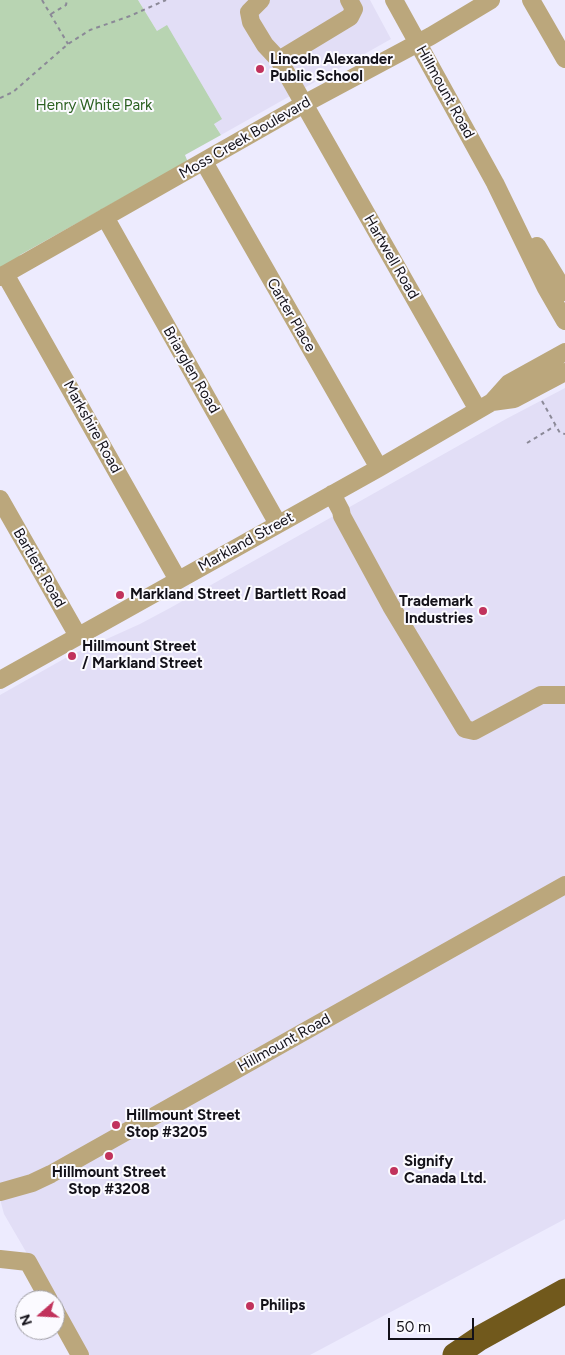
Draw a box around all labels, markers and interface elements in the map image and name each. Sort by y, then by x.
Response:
street label: Hillmount Road [412,42,478,142]
place label: Lincoln Alexander Public School [270,51,393,86]
marker: Lincoln Alexander Public School [254,63,266,75]
street label: Moss Creek Boulevard [176,93,314,183]
park label: Henry White Park [36,97,152,115]
street label: Hartwell Road [360,212,422,302]
street label: Carter Place [263,275,319,355]
street label: Briarglen Road [159,323,223,417]
street label: Markshire Road [59,378,125,476]
street label: Markland Street [195,508,297,576]
street label: Bartlett Road [9,525,69,611]
place label: Markland Street / Bartlett Road [130,586,346,604]
marker: Markland Street / Bartlett Road [114,589,126,601]
place label: Trademark Industries [399,593,473,628]
marker: Trademark Industries [477,605,489,617]
place label: Hillmount Street / Markland Street [82,638,203,673]
marker: Hillmount Street / Markland Street [66,650,78,662]
street label: Hillmount Road [234,1010,334,1076]
place label: Hillmount Street Stop #3205 [126,1107,240,1142]
marker: Hillmount Street Stop #3205 [110,1119,122,1131]
marker: Hillmount Street Stop #3208 [103,1150,115,1162]
place label: Signify Canada Ltd. [404,1153,486,1188]
place label: Hillmount Street Stop #3208 [52,1164,166,1199]
marker: Signify Canada Ltd. [388,1165,400,1177]
north arrow [15,1290,65,1340]
place label: Philips [260,1297,305,1315]
marker: Philips [244,1300,256,1312]
scale bar [390,1308,476,1340]
text: N [16,1312,36,1328]
text: 50 m [396,1318,431,1336]

